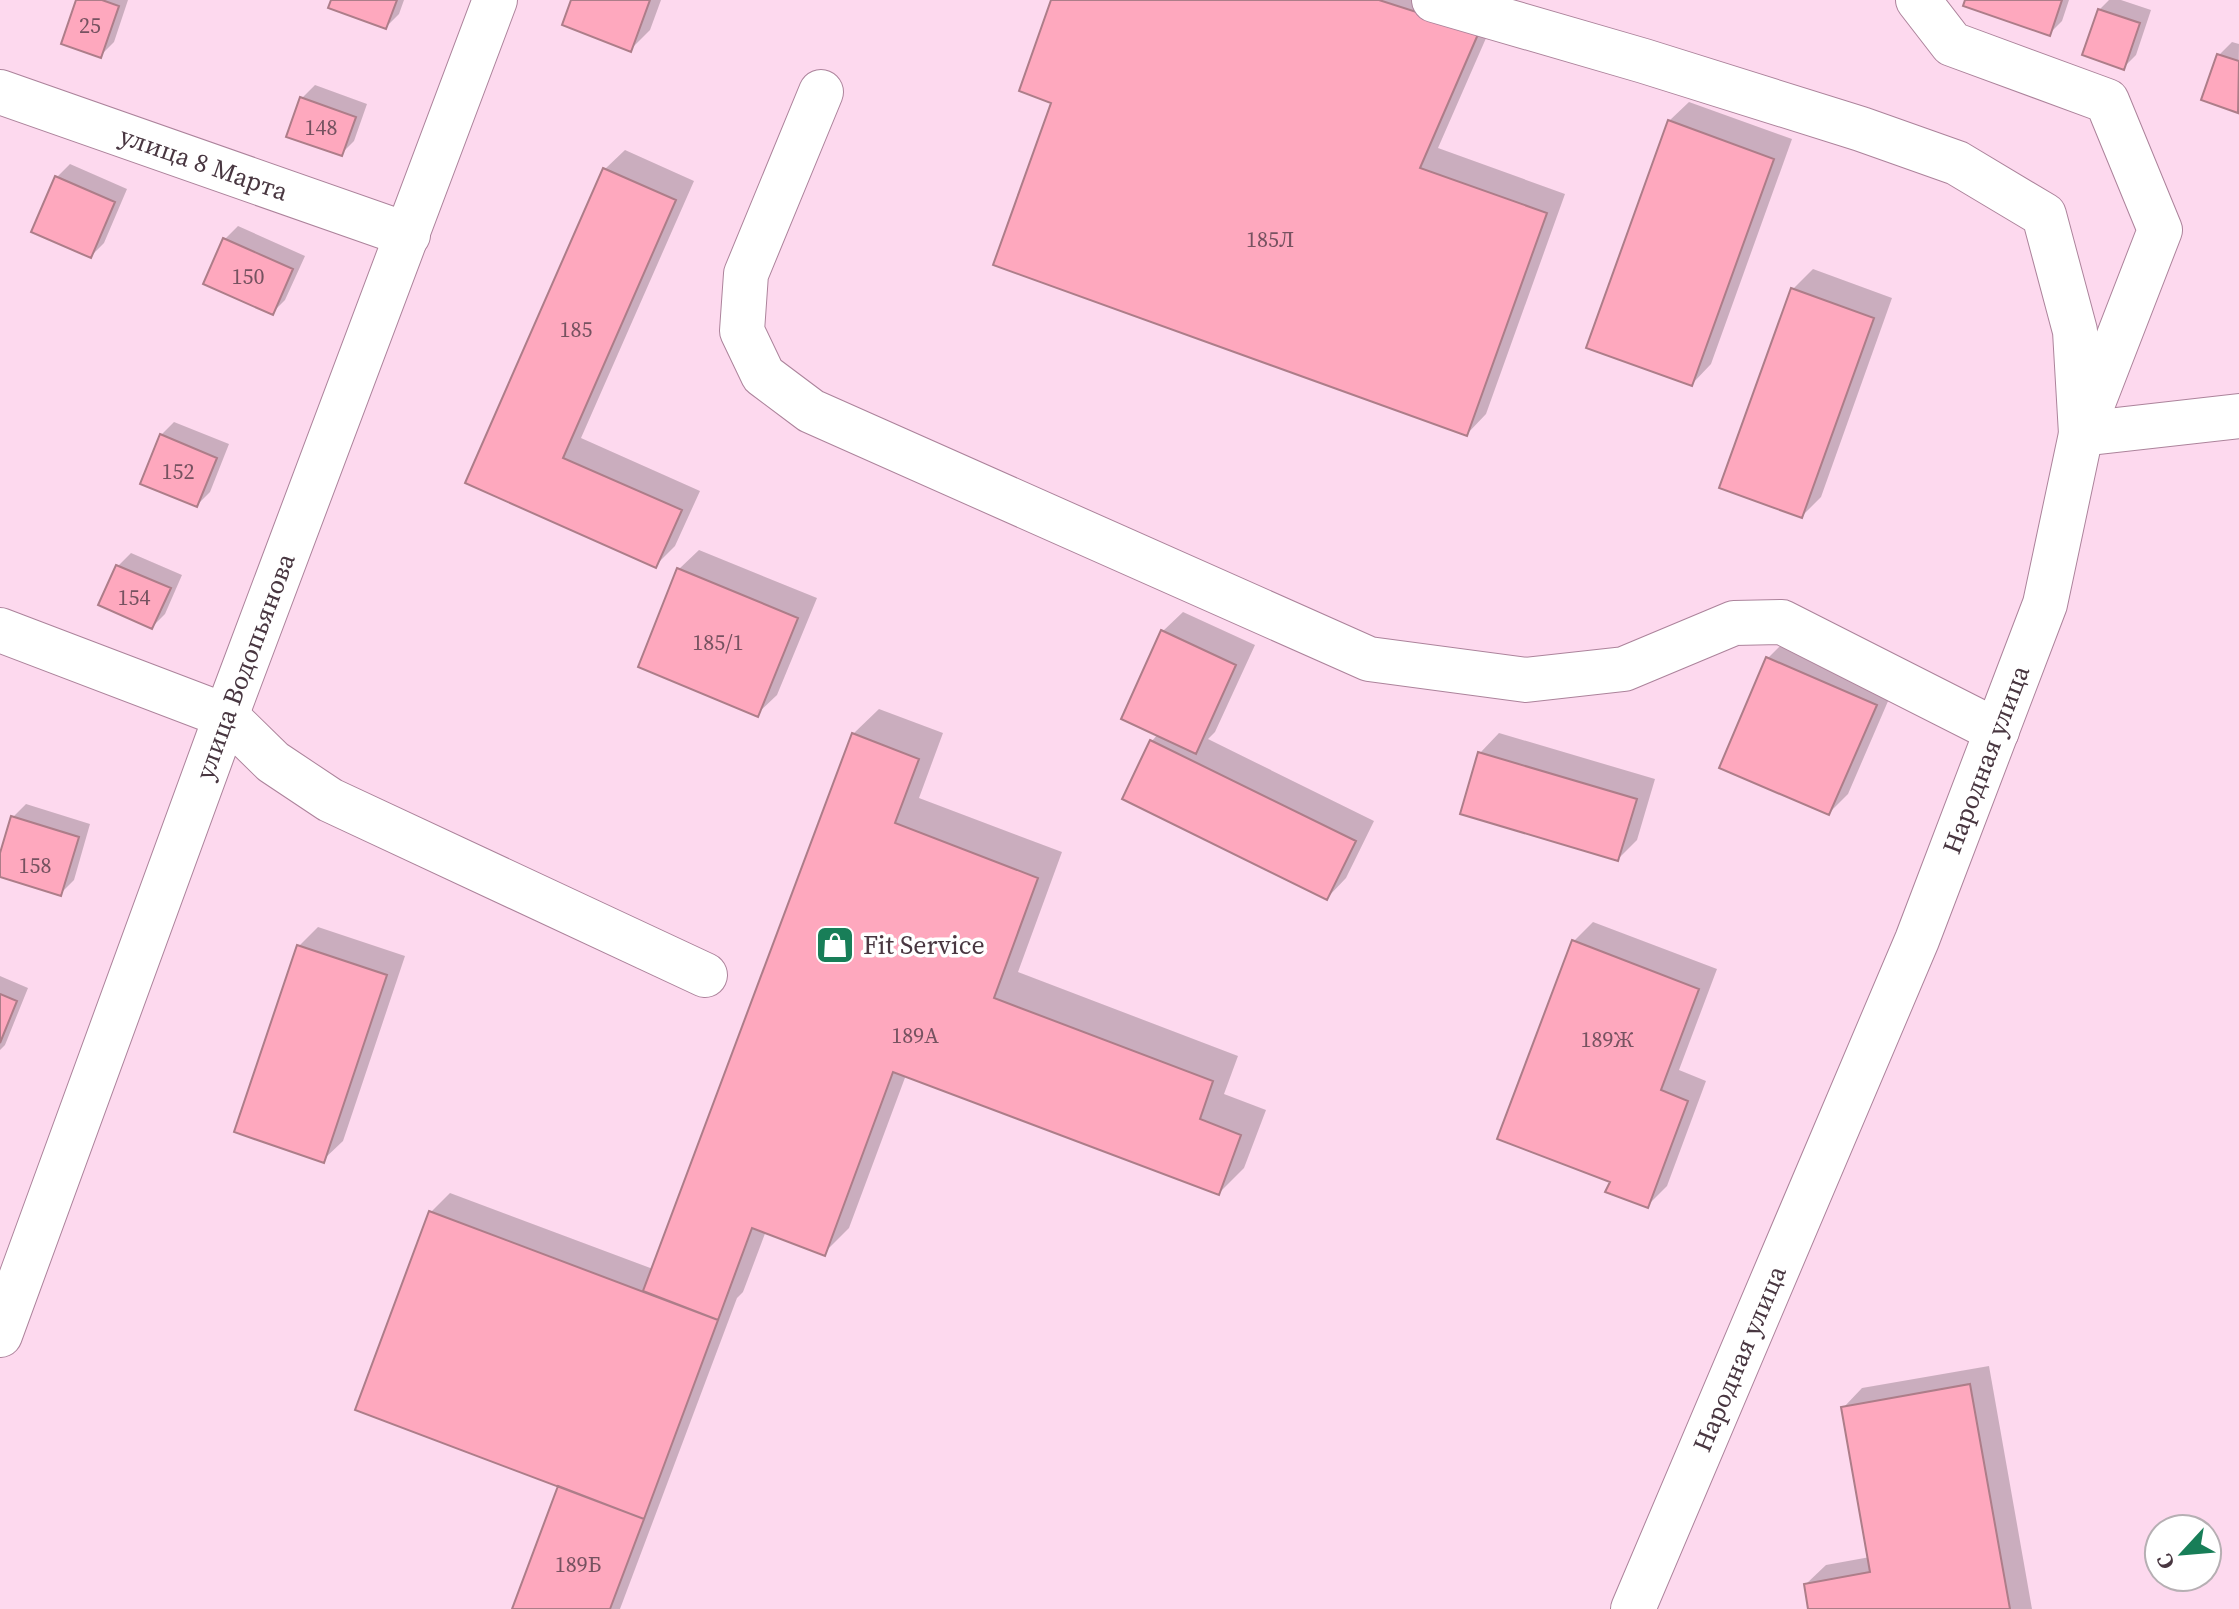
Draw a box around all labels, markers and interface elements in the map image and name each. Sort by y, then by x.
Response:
house number: 25 [79,10,101,40]
house number: 148 [304,112,338,142]
street label: улица 8 Марта [115,117,294,210]
house number: 185Л [1246,224,1294,254]
house number: 150 [231,261,265,291]
house number: 185 [559,314,593,344]
house number: 152 [161,456,195,486]
street label: улица Водопьянова [186,548,304,785]
house number: 154 [117,582,151,612]
house number: 185/1 [692,627,744,657]
street label: Народная улица [1934,659,2038,859]
house number: 158 [18,850,52,880]
shop icon: Fit Service [814,924,856,966]
place label: Fit Service [863,927,985,963]
house number: 189А [891,1020,939,1050]
house number: 189Ж [1580,1024,1634,1054]
street label: Народная улица [1684,1259,1795,1457]
north arrow [2143,1513,2223,1593]
house number: 189Б [555,1549,601,1579]
text: С [2148,1549,2182,1574]

